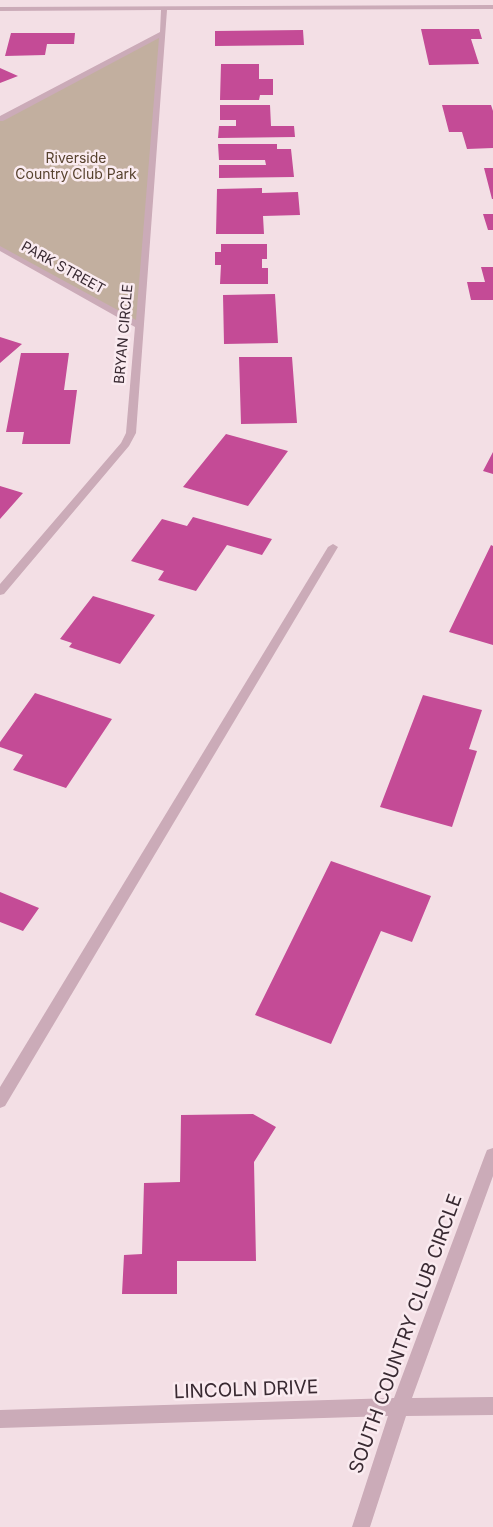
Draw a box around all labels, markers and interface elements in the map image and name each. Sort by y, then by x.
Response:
park label: Riverside Country Club Park [15,151,137,184]
street label: PARK STREET [18,238,108,298]
street label: BRYAN CIRCLE [111,283,137,385]
street label: SOUTH COUNTRY CLUB CIRCLE [345,1191,467,1477]
street label: LINCOLN DRIVE [173,1376,319,1404]

